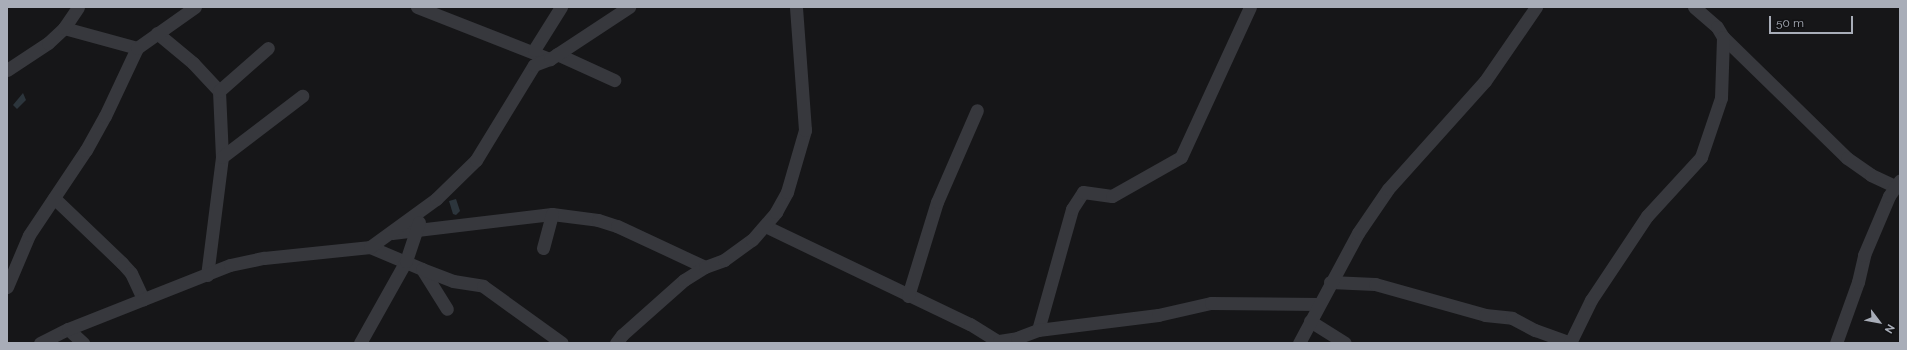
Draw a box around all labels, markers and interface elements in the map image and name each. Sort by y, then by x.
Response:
scale bar [1771,8,1855,34]
text: 50 m [1776,16,1804,30]
north arrow [1859,302,1899,342]
text: N [1882,322,1897,336]

